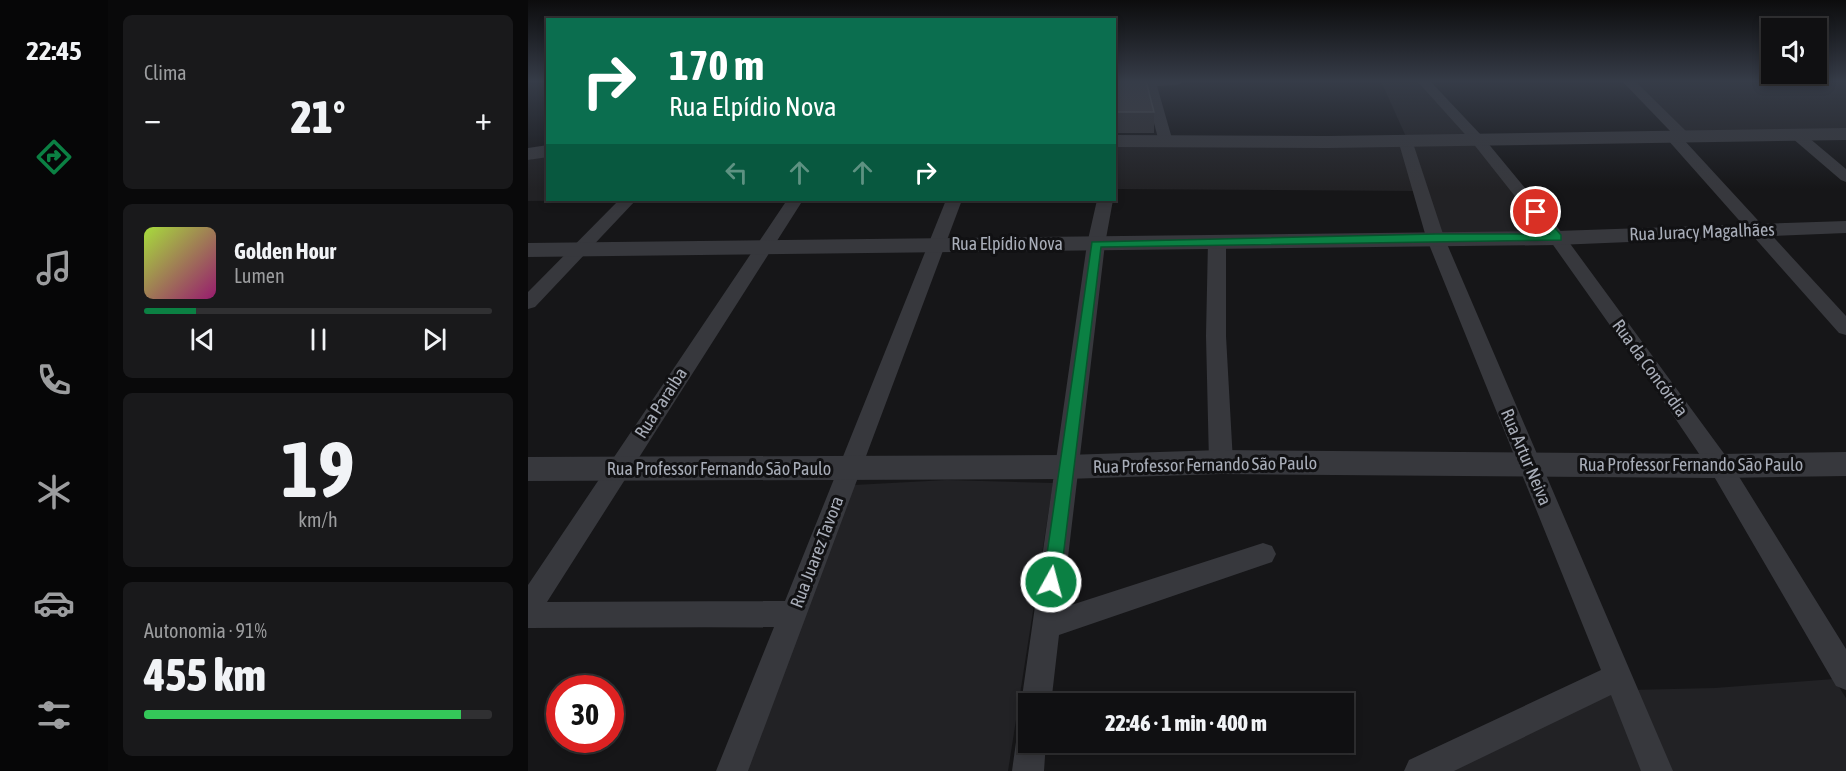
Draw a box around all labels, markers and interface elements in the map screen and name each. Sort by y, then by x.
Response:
map controls [1761,18,1827,84]
button: sound [1761,18,1827,84]
text: 22:45 [26,35,82,66]
text: 170 m [669,41,764,89]
icon: right [570,42,648,120]
text: Clima [144,61,187,84]
text: 21° [291,91,345,143]
text: Rua Elpídio Nova [669,91,837,122]
text: − [144,99,161,137]
text: + [475,99,492,137]
icon: directions [33,136,75,178]
icon: left [720,156,753,189]
icon: ahead [783,156,816,189]
icon: ahead [846,156,879,189]
icon: right [909,156,942,189]
pin [1510,186,1561,237]
icon: arrive [1519,195,1552,228]
street label: Rua Juracy Magalhães [1629,218,1775,245]
street label: Rua Elpídio Nova [951,233,1063,254]
text: Golden Hour [234,238,336,264]
icon: music [33,247,75,289]
text: Lumen [234,264,285,287]
street label: Rua da Concórdia [1608,315,1693,420]
icon: previous [186,323,219,356]
icon: pause [302,323,335,356]
icon: next [418,323,451,356]
icon: phone [33,359,75,401]
street label: Rua Paraiba [630,364,691,442]
street label: Rua Artur Neiva [1497,405,1556,508]
text: 19 [281,424,355,514]
street label: Rua Professor Fernando São Paulo [1093,452,1317,477]
street label: Rua Professor Fernando São Paulo [1579,454,1803,475]
street label: Rua Professor Fernando São Paulo [607,458,831,479]
icon: climate [33,471,75,513]
street label: Rua Juarez Tavora [786,493,847,611]
text: km/h [298,508,338,531]
position arrow [1019,550,1083,614]
icon: car [33,582,75,624]
text: Autonomia · 91% [144,619,267,642]
text: 455 km [144,649,266,701]
speed limit sign: 30 [546,675,624,753]
icon: filters [33,694,75,736]
text: 22:46 · 1 min · 400 m [1105,710,1267,736]

